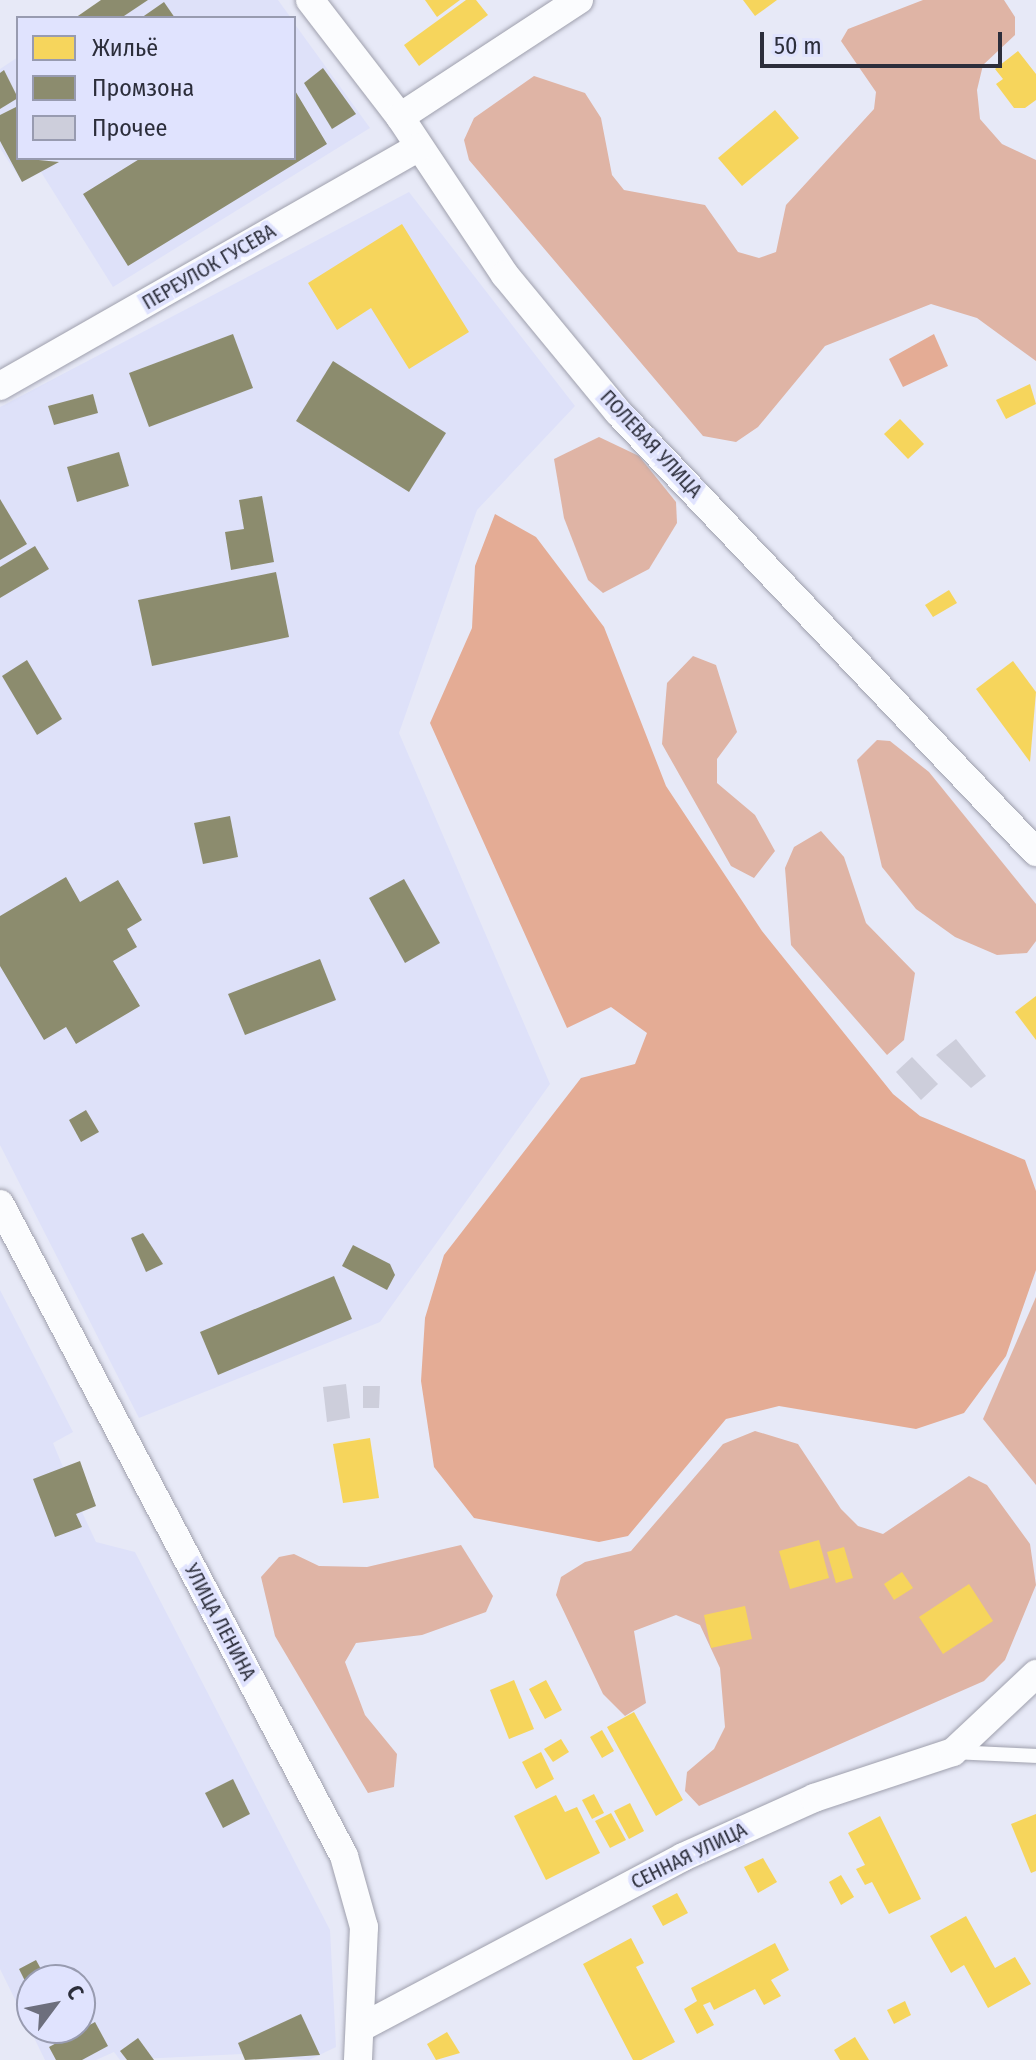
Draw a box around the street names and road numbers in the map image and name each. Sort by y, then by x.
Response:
street label: ПЕРЕУЛОК ГУСЕВА [138,219,280,315]
street label: ПОЛЕВАЯ УЛИЦА [595,385,707,503]
street label: УЛИЦА ЛЕНИНА [179,1560,261,1684]
street label: СЕННАЯ УЛИЦА [627,1818,751,1894]

